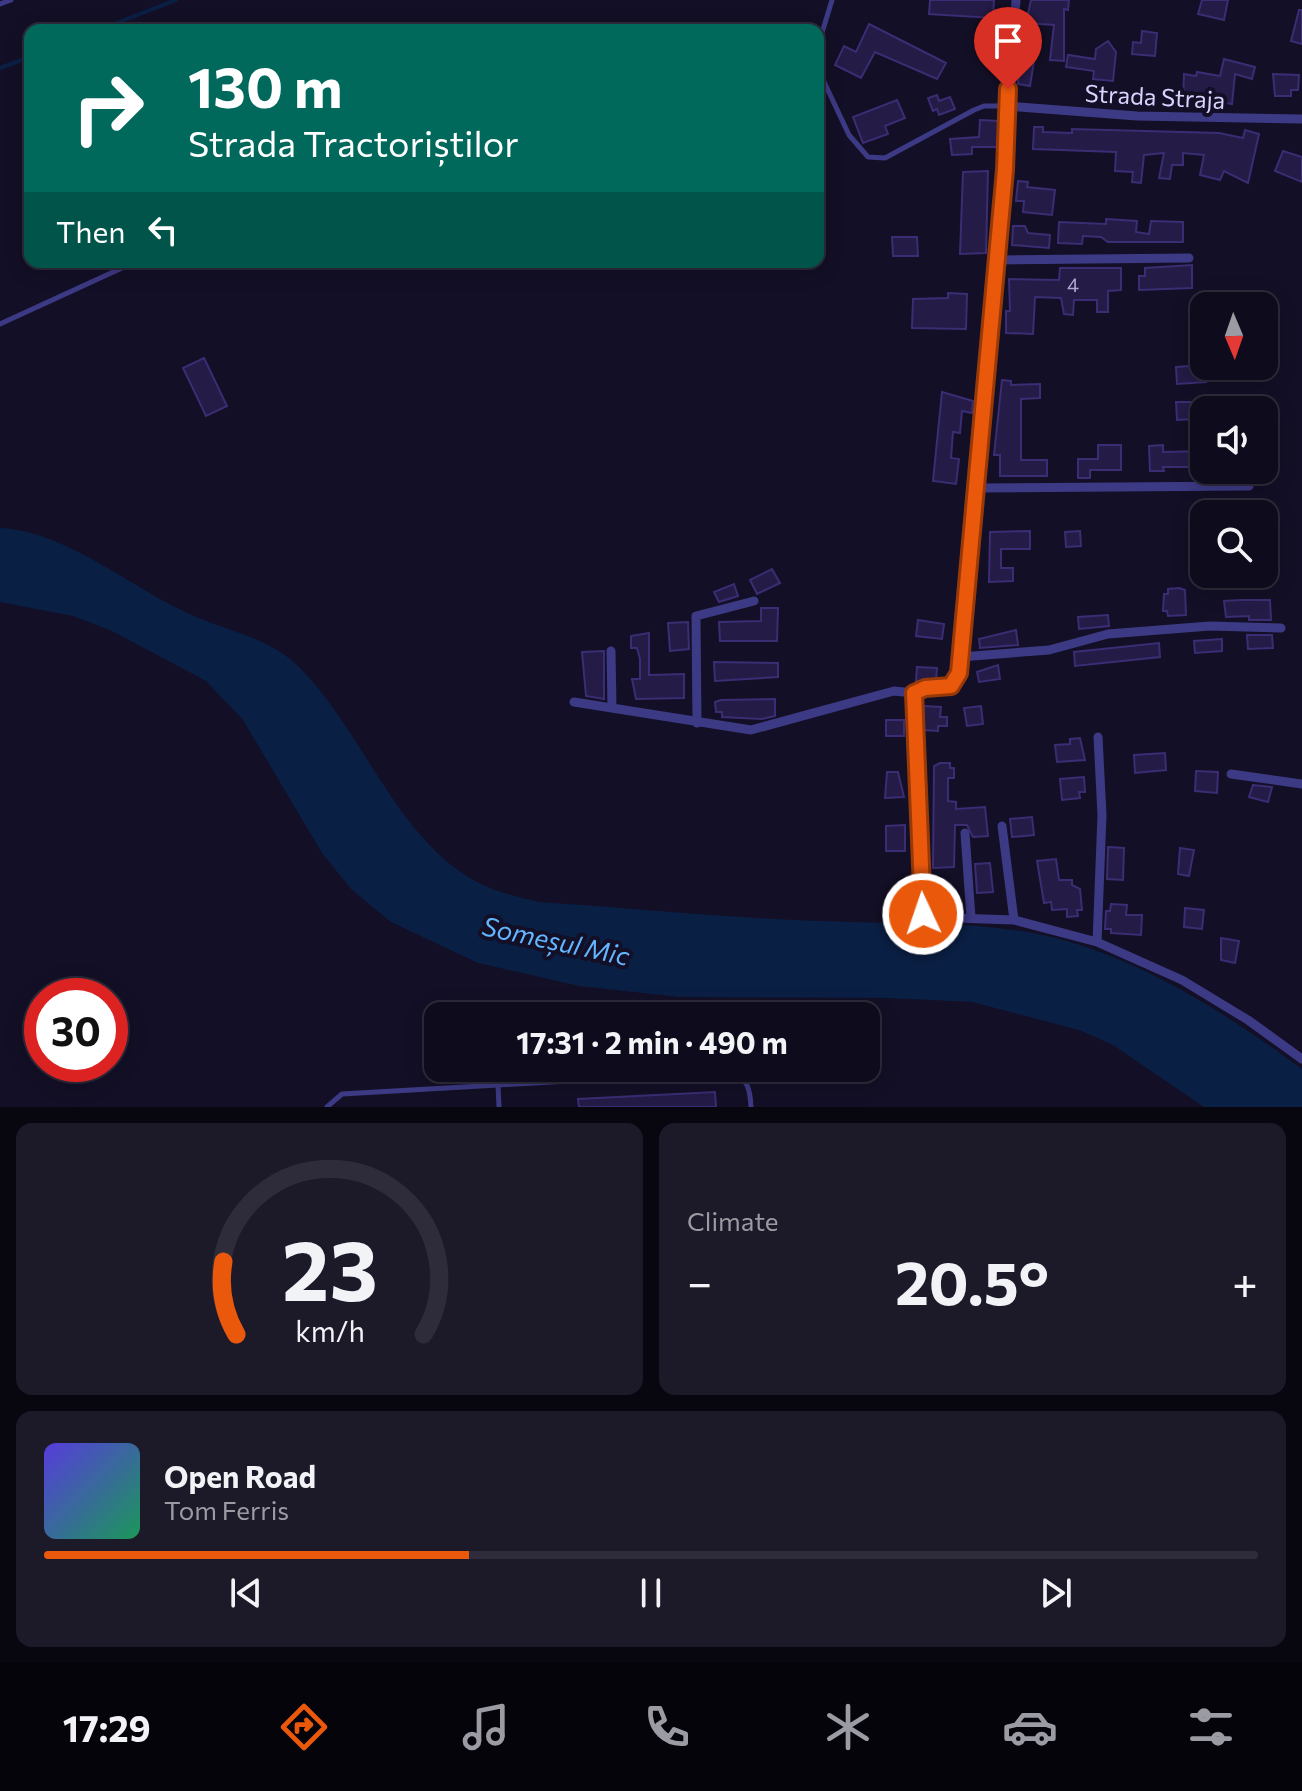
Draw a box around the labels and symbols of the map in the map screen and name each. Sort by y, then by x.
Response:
pin [974,7,1042,89]
street label: Strada Straja [1084,78,1226,114]
house number: 4 [1067,272,1079,296]
north arrow [1190,292,1278,380]
position arrow [881,872,965,956]
water label: Someșul Mic [479,909,632,973]
speed limit sign: 30 [24,978,128,1082]

